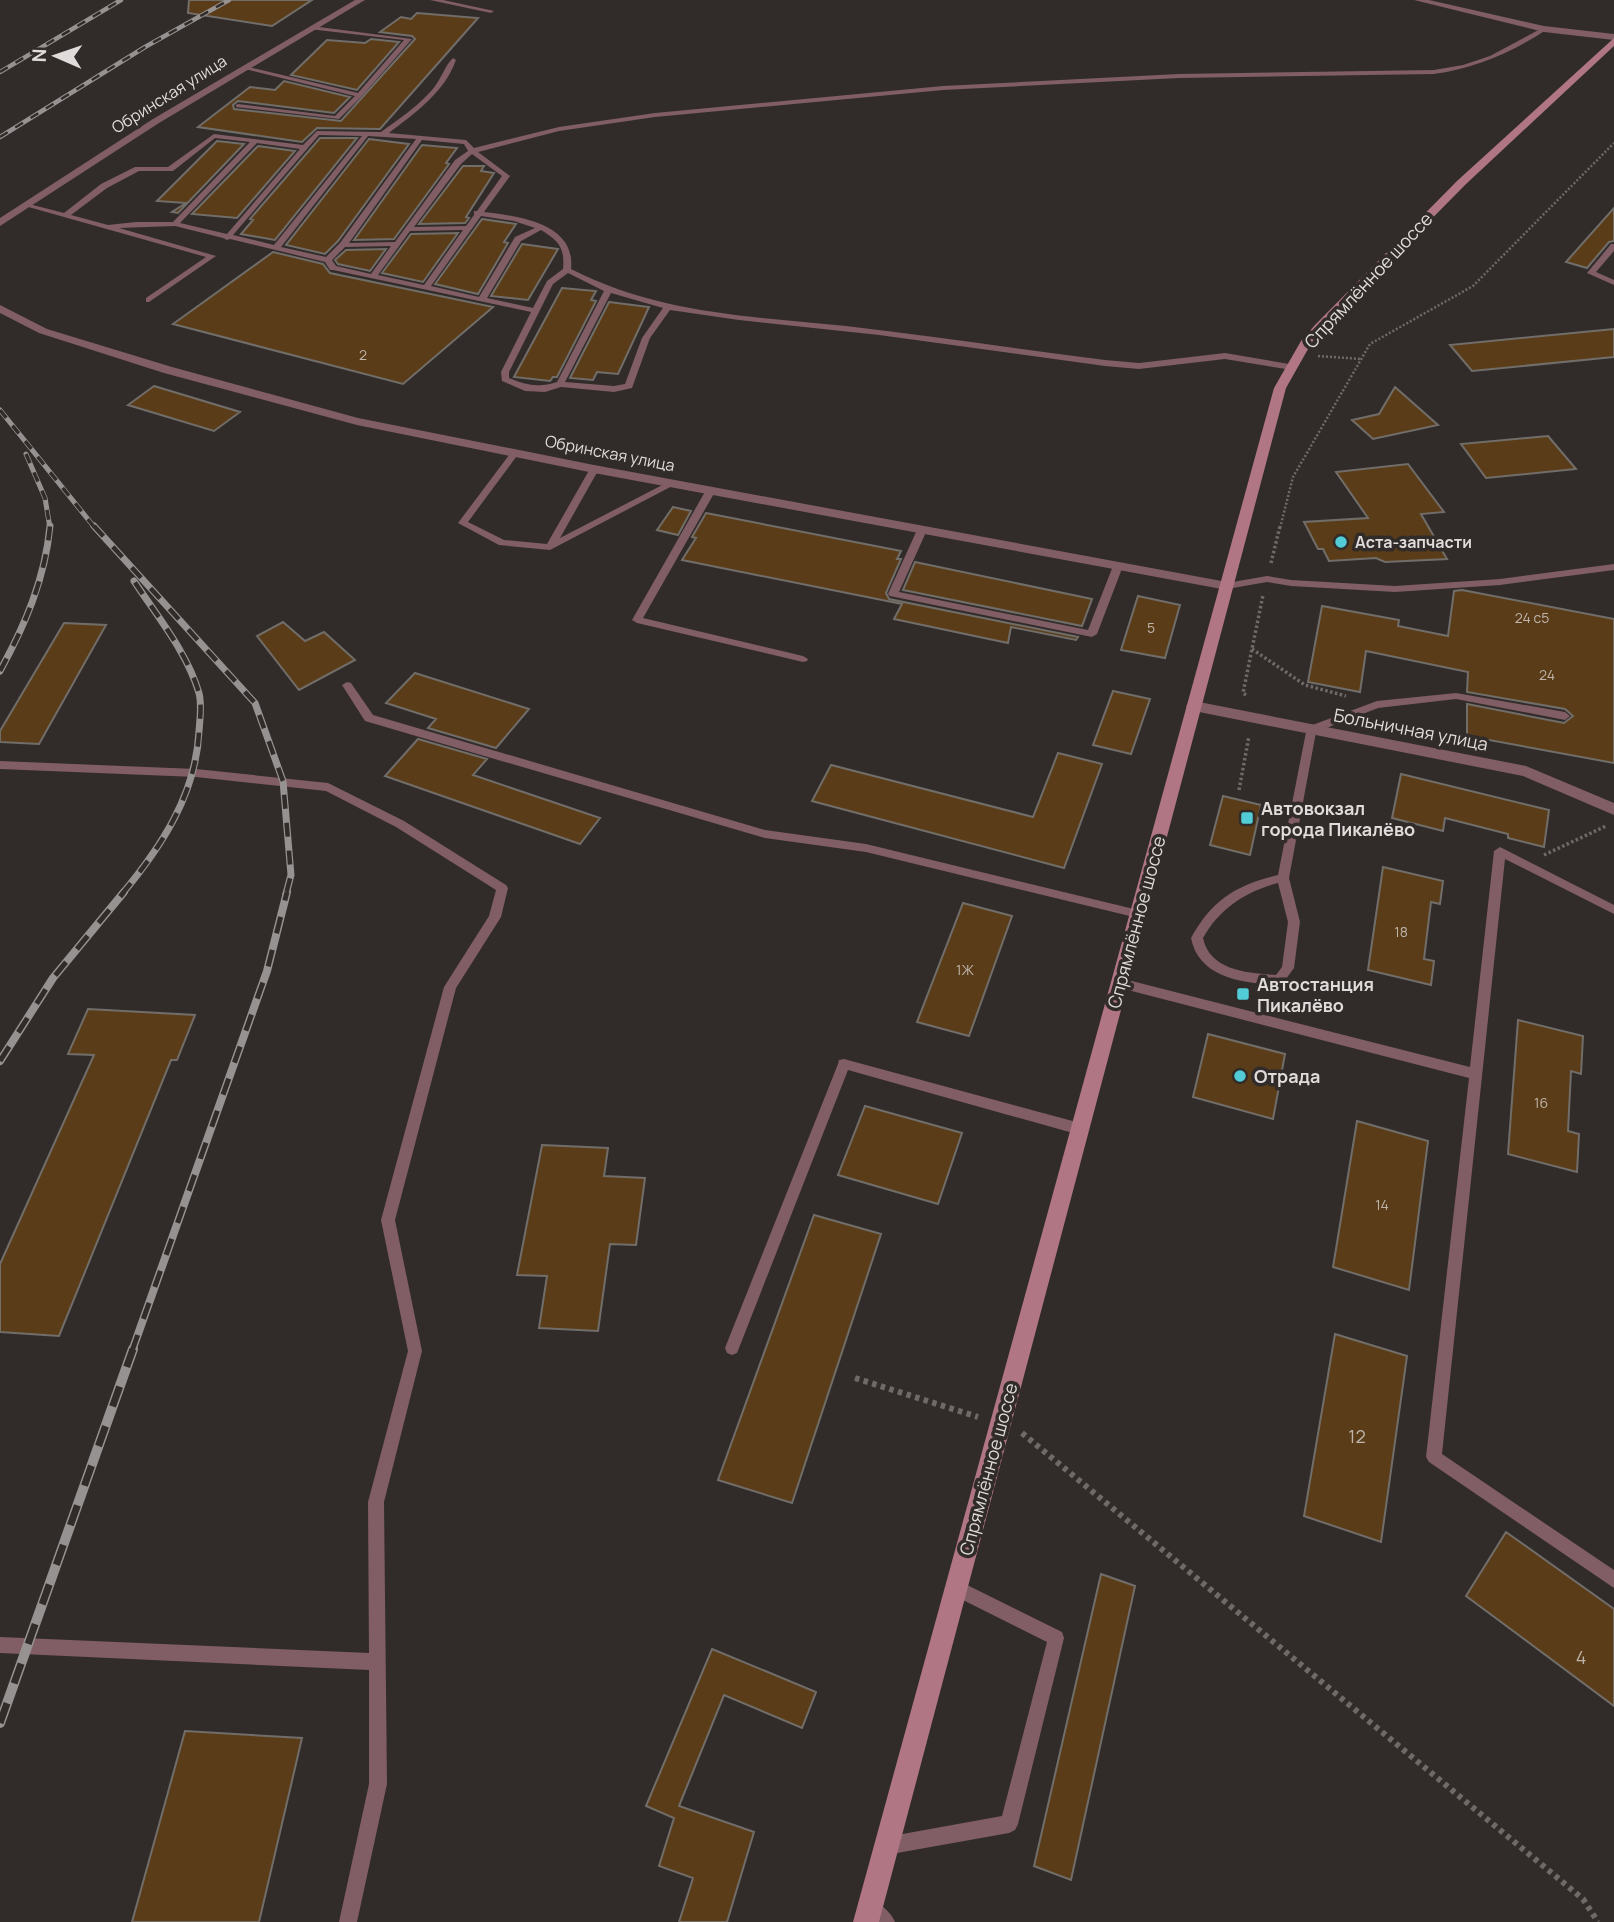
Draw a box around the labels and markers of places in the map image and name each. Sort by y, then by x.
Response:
place label: Аста-запчасти [1355,531,1472,553]
marker: Аста-запчасти [1333,534,1349,550]
place label: Автовокзал города Пикалёво [1261,796,1415,841]
marker: Автовокзал города Пикалёво [1239,810,1255,826]
place label: Автостанция Пикалёво [1257,972,1374,1017]
marker: Автостанция Пикалёво [1235,986,1251,1002]
place label: Отрада [1254,1064,1320,1088]
marker: Отрада [1232,1068,1248,1084]

